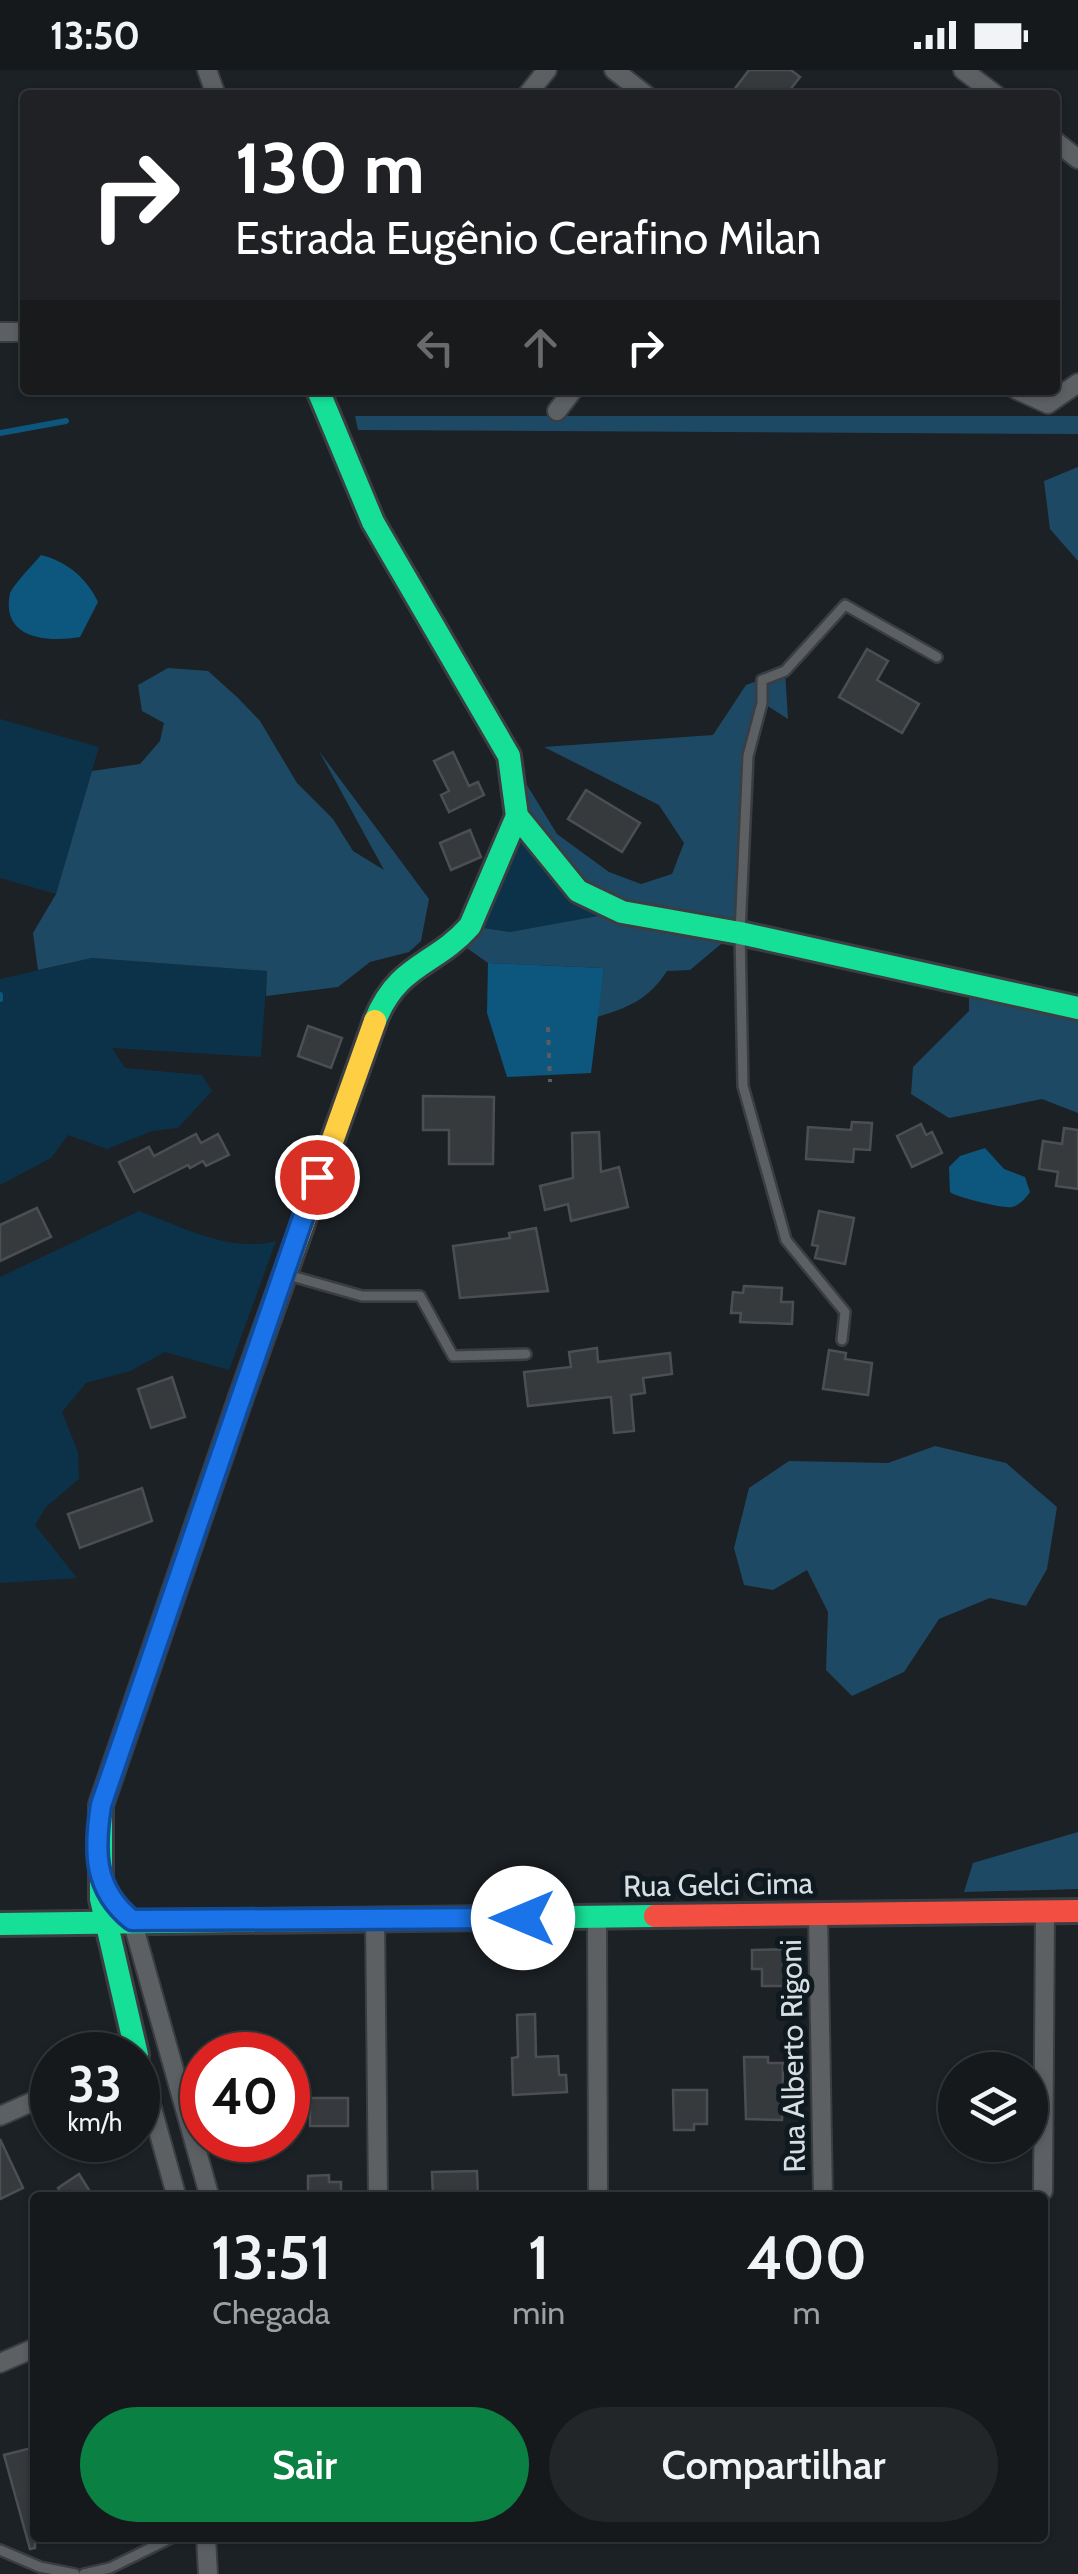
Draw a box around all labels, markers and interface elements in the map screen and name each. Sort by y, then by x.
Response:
text: 13:50 [50,12,140,59]
text: 130 m [235,125,425,211]
icon: right [70,130,200,260]
text: Estrada Eugênio Cerafino Milan [235,211,821,265]
icon: left [408,320,463,375]
icon: ahead [513,320,568,375]
icon: right [618,320,673,375]
pin [275,1135,360,1220]
icon: arrive [290,1150,345,1205]
street label: Rua Gelci Cima [623,1864,814,1905]
position arrow [471,1866,575,1970]
street label: Rua Alberto Rigoni [772,1939,813,2173]
speed limit sign: 40 [180,2032,310,2162]
map controls [938,2052,1048,2162]
button: layers [938,2052,1048,2162]
text: 33 [68,2054,122,2115]
text: km/h [68,2107,122,2137]
text: 13:51 [211,2221,331,2294]
text: 1 [528,2221,549,2294]
text: 400 [746,2221,867,2294]
text: Chegada [212,2293,330,2332]
text: min [512,2293,565,2332]
text: m [792,2293,821,2332]
button: Sair [80,2407,529,2522]
button: Compartilhar [549,2407,998,2522]

